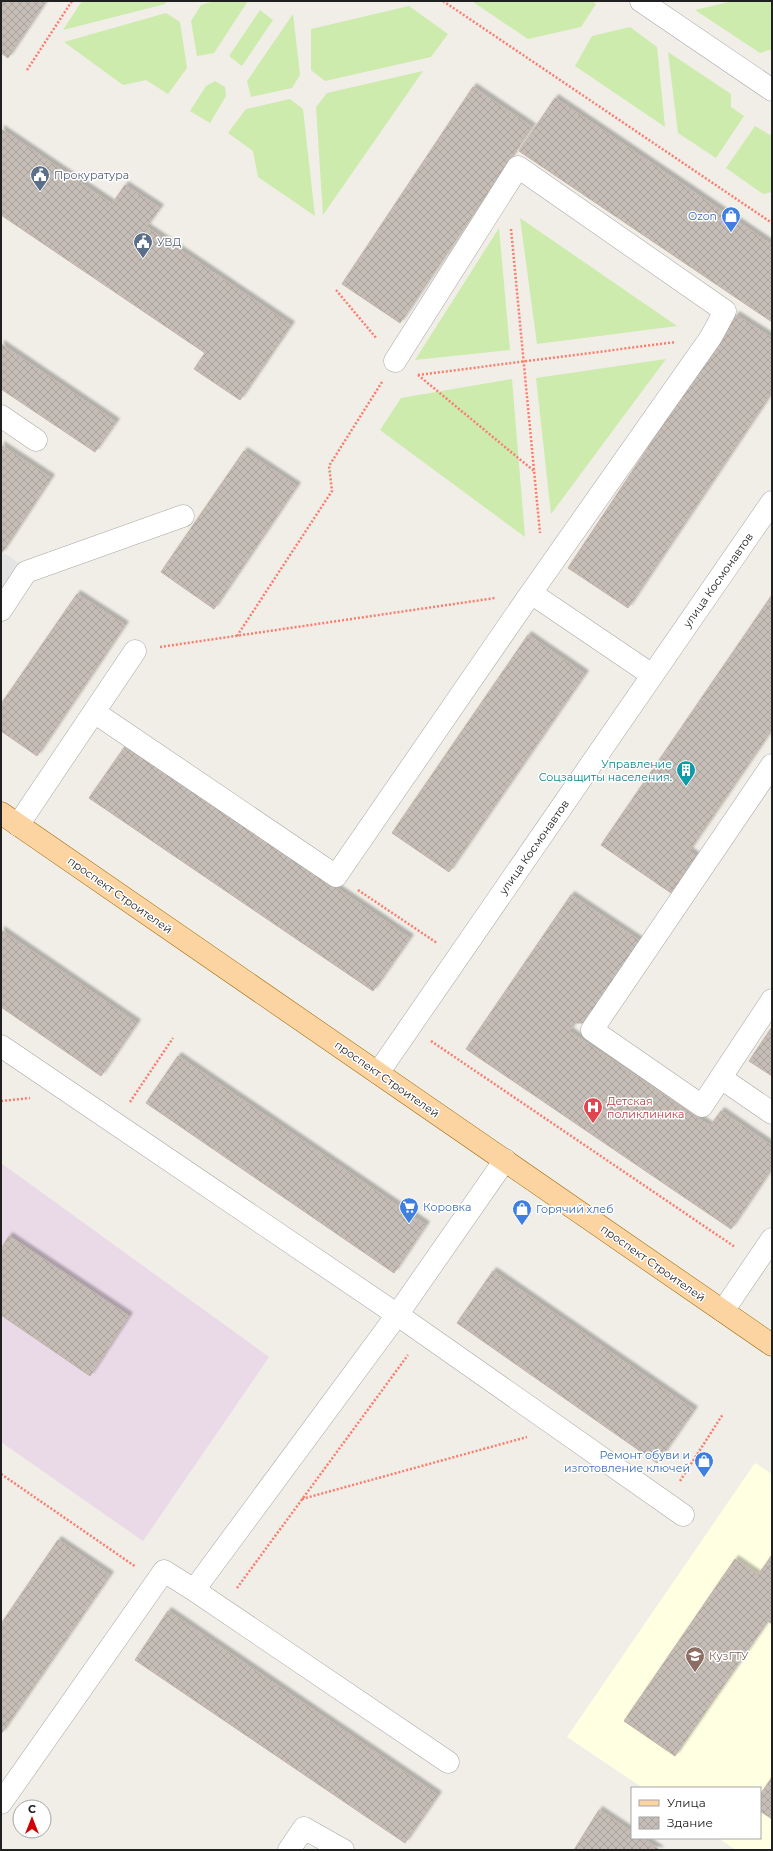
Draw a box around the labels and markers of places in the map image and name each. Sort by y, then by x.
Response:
public building icon: Прокуратура [29,164,51,192]
place label: Прокуратура [54,168,129,182]
shop icon: Ozon [720,205,742,233]
place label: Ozon [688,209,717,223]
public building icon: УВД [132,231,154,259]
place label: УВД [157,235,181,249]
place label: Управление Соцзащиты населения. [539,757,672,784]
building icon: Управление Соцзащиты населения. [675,759,697,787]
place label: Детская поликлиника [607,1094,685,1121]
hospital icon: Детская поликлиника [582,1096,604,1124]
supermarket icon: Коровка [398,1196,420,1224]
shop icon: Горячий хлеб [511,1198,533,1226]
place label: Коровка [423,1200,471,1214]
place label: Горячий хлеб [536,1202,613,1216]
place label: Ремонт обуви и изготовление ключей [564,1448,690,1475]
shop icon: Ремонт обуви и изготовление ключей [693,1450,715,1478]
school or university icon: КузГТУ [684,1645,706,1673]
place label: КузГТУ [709,1649,749,1663]

